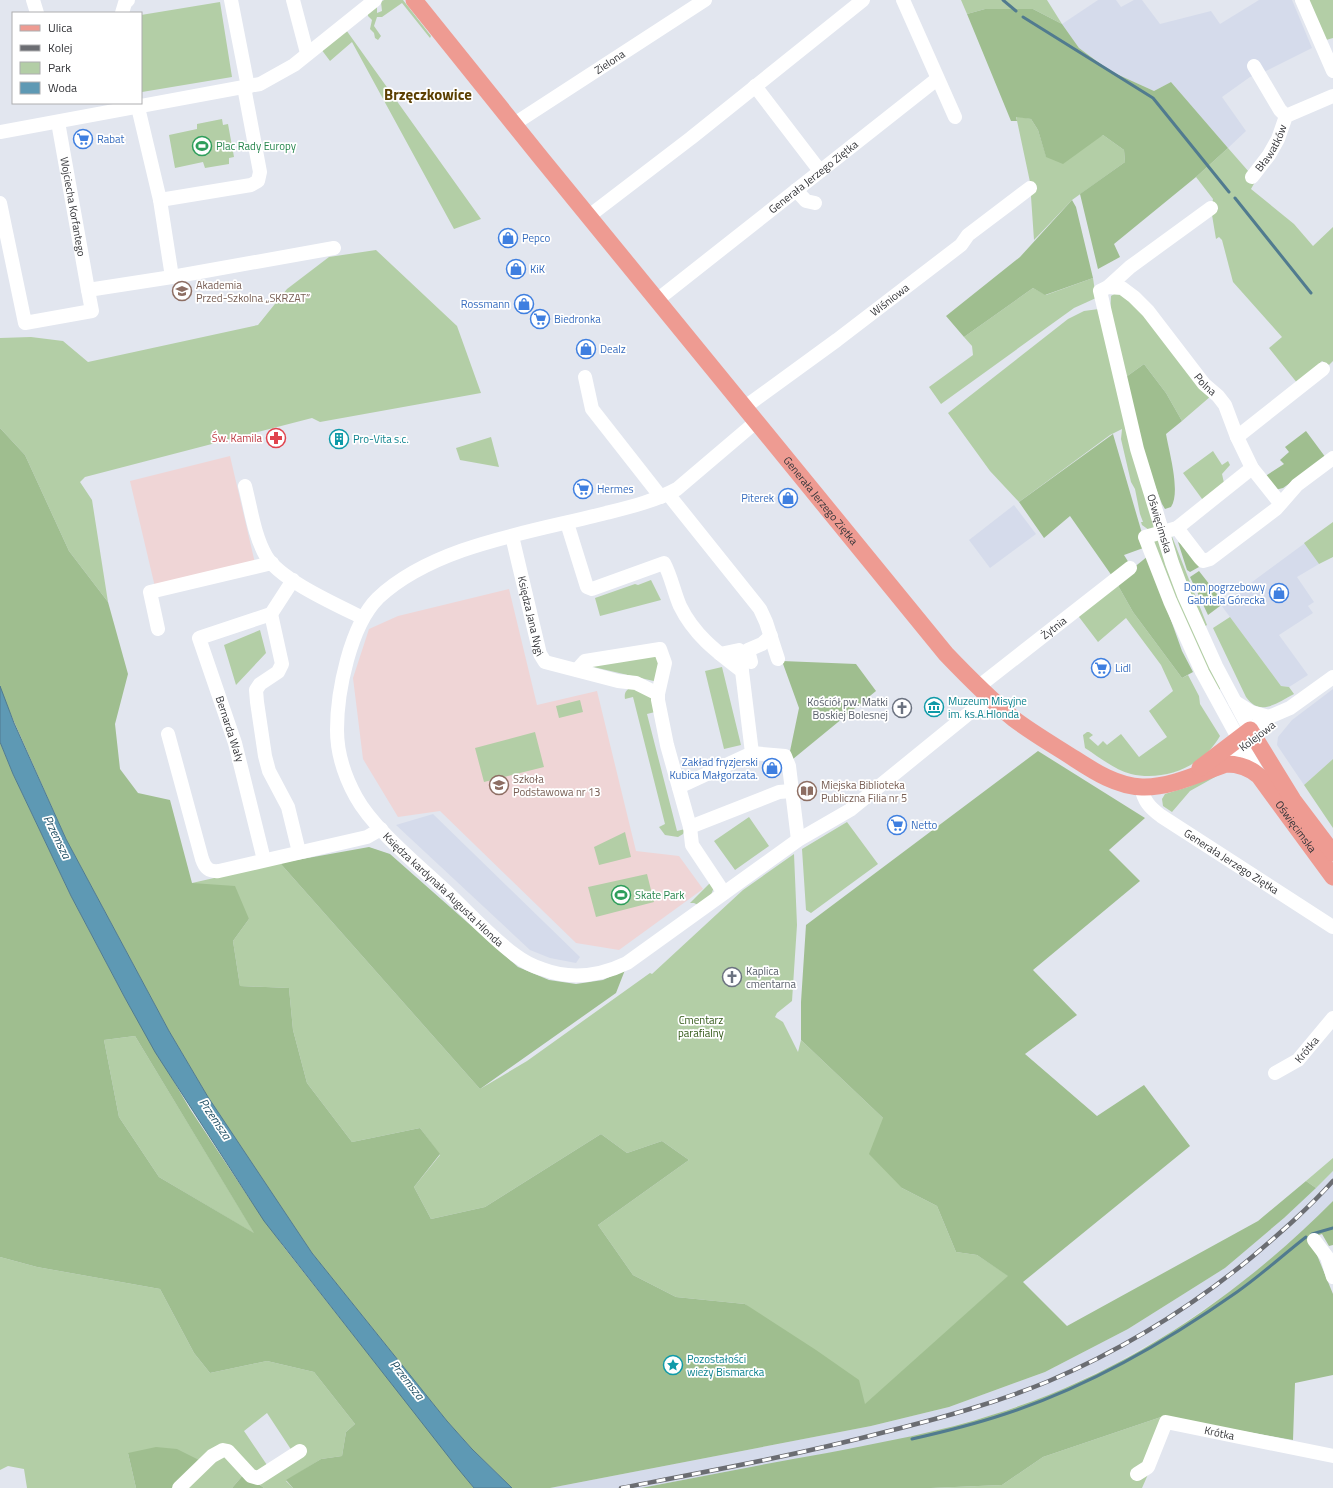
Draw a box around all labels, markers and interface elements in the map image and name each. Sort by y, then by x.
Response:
legend [12,12,142,104]
text: Ulica [48,18,72,37]
text: Kolej [48,38,72,57]
street label: Zielona [591,46,629,78]
text: Park [48,58,71,77]
text: Woda [48,78,77,97]
district label: Brzęczkowice [384,83,472,106]
street label: Bławatków [1251,121,1291,175]
supermarket icon: Rabat [72,128,94,150]
place label: Rabat [97,131,125,147]
sports icon: Plac Rady Europy [191,135,213,157]
street label: Generała Jerzego Ziętka [765,136,862,217]
place label: Plac Rady Europy [216,138,297,154]
street label: Wojciecha Korfantego [56,156,90,258]
shop icon: Pepco [497,227,519,249]
place label: Pepco [522,230,551,246]
shop icon: KiK [505,258,527,280]
place label: KiK [530,261,546,277]
place label: Akademia Przed-Szkolna „SKRZAT” [196,277,310,306]
street label: Wiśniowa [867,279,913,320]
school or university icon: Akademia Przed-Szkolna „SKRZAT” [171,280,193,302]
shop icon: Rossmann [513,293,535,315]
place label: Rossmann [461,296,510,312]
supermarket icon: Biedronka [529,308,551,330]
place label: Biedronka [554,311,601,327]
shop icon: Dealz [575,338,597,360]
place label: Dealz [600,341,626,357]
street label: Polna [1190,370,1220,400]
pharmacy icon: Św. Kamila [265,427,287,449]
building icon: Pro-Vita s.c. [328,428,350,450]
place label: Św. Kamila [212,430,262,446]
place label: Pro-Vita s.c. [353,431,409,447]
street label: Generała Jerzego Ziętka [780,453,862,549]
supermarket icon: Hermes [572,478,594,500]
place label: Hermes [597,481,634,497]
shop icon: Piterek [777,487,799,509]
place label: Piterek [741,490,775,506]
street label: Oświęcimska [1143,492,1177,555]
street label: Księdza Jana Nygi [514,574,548,659]
place label: Dom pogrzebowy Gabriela Górecka [1184,579,1266,608]
shop icon: Dom pogrzebowy Gabriela Górecka [1268,582,1290,604]
street label: Żytnia [1037,612,1070,643]
supermarket icon: Lidl [1090,657,1112,679]
place label: Lidl [1115,660,1131,676]
place label: Muzeum Misyjne im. ks.A.Hlonda [948,693,1027,722]
street label: Bernarda Wały [212,694,248,765]
place label: Kościół pw. Matki Boskiej Bolesnej [807,694,888,723]
museum icon: Muzeum Misyjne im. ks.A.Hlonda [923,696,945,718]
church icon: Kościół pw. Matki Boskiej Bolesnej [891,697,913,719]
street label: Kolejowa [1235,717,1279,755]
place label: Zakład fryzjerski Kubica Małgorzata. [669,754,758,783]
shop icon: Zakład fryzjerski Kubica Małgorzata. [761,757,783,779]
place label: Szkoła Podstawowa nr 13 [513,771,600,800]
school or university icon: Szkoła Podstawowa nr 13 [488,774,510,796]
place label: Miejska Biblioteka Publiczna Filia nr 5 [821,777,907,806]
library icon: Miejska Biblioteka Publiczna Filia nr 5 [796,780,818,802]
street label: Oświęcimska [1272,797,1321,856]
water label: Przemsza [39,812,77,863]
supermarket icon: Netto [886,814,908,836]
place label: Netto [911,817,938,833]
street label: Generała Jerzego Ziętka [1181,825,1282,898]
street label: Księdza kardynała Augusta Hlonda [379,829,507,951]
sports icon: Skate Park [610,884,632,906]
place label: Skate Park [635,887,685,903]
place label: Kaplica cmentarna [746,963,797,992]
church icon: Kaplica cmentarna [721,966,743,988]
park label: Cmentarz parafialny [678,1012,725,1041]
street label: Krótka [1291,1032,1323,1066]
water label: Przemsza [195,1094,237,1144]
place label: Pozostałości wieży Bismarcka [687,1351,765,1380]
place icon: Pozostałości wieży Bismarcka [662,1354,684,1376]
water label: Przemsza [386,1356,430,1405]
street label: Krótka [1203,1422,1236,1444]

